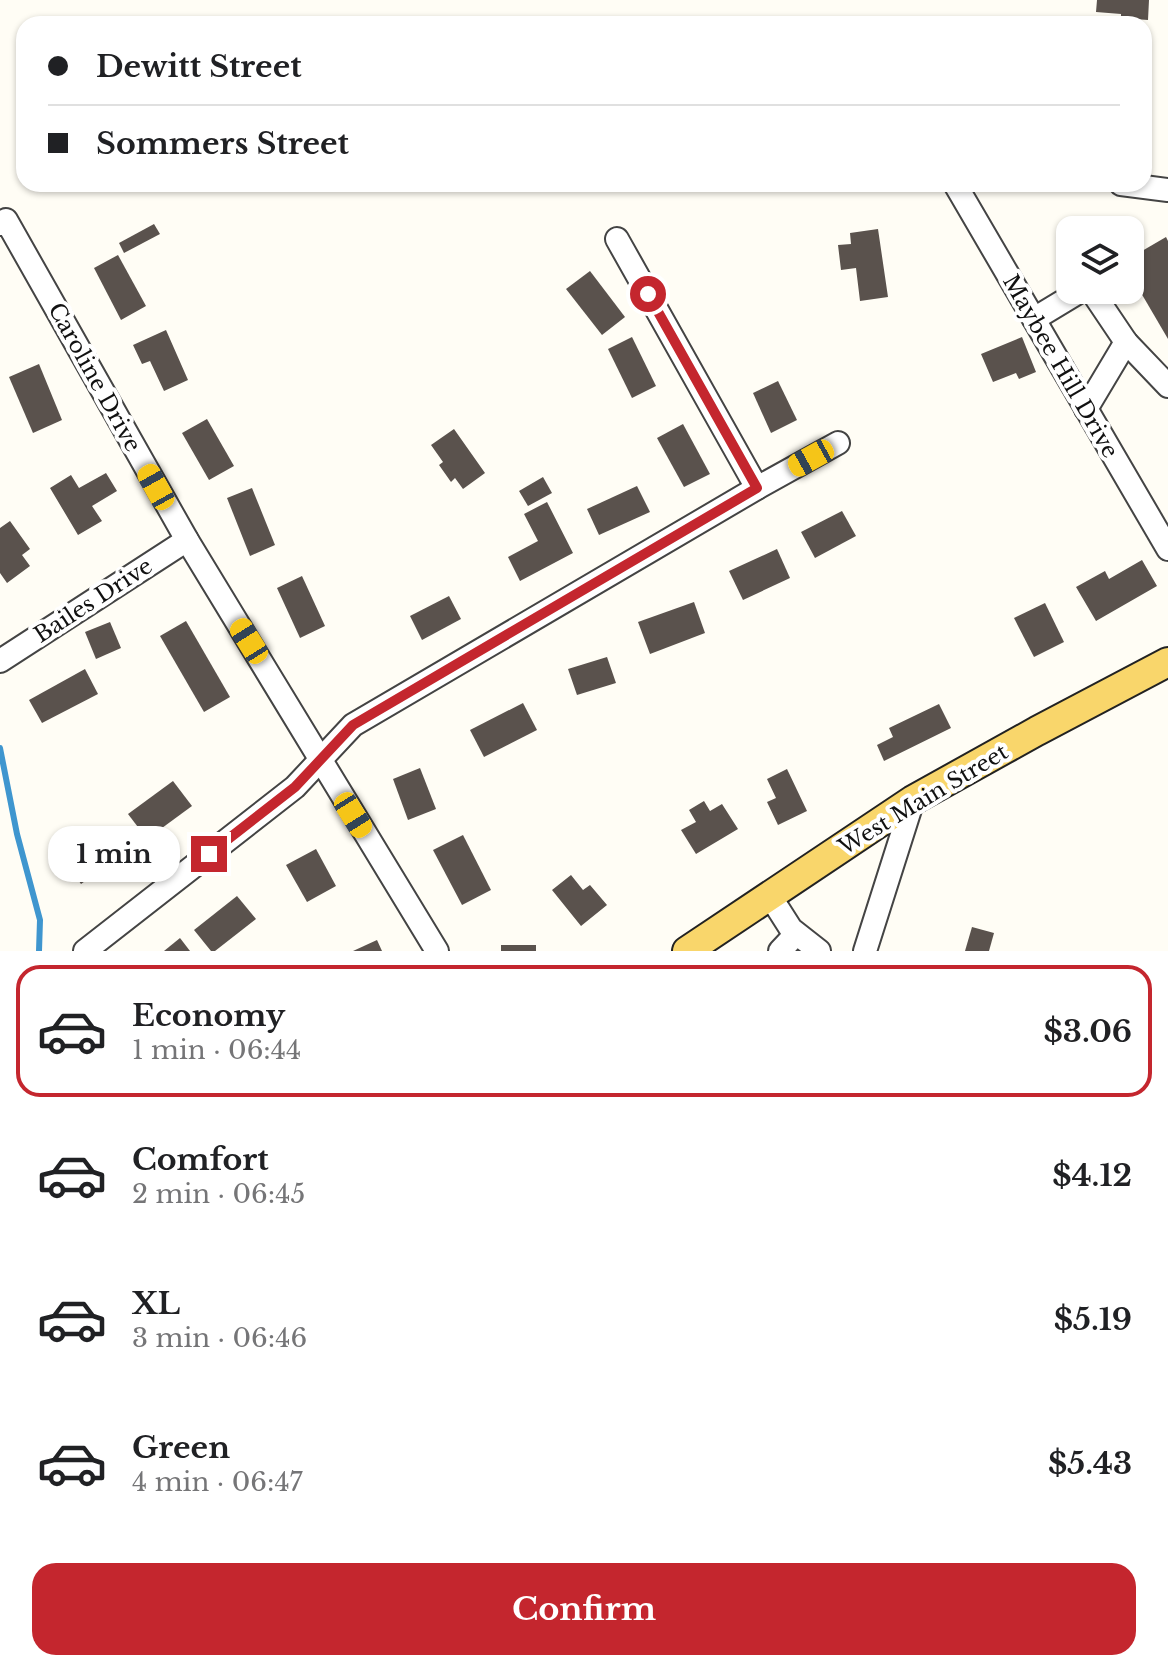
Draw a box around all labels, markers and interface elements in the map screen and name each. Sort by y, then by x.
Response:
text: Dewitt Street [96,48,302,85]
text: Sommers Street [96,125,349,162]
map controls [1056,216,1144,304]
button: layers [1056,216,1144,304]
street label: Maybee Hill Drive [997,270,1124,463]
route start [630,276,666,312]
street label: Caroline Drive [42,298,147,456]
car [784,436,838,480]
car [134,460,178,514]
street label: Bailes Drive [29,552,157,649]
car [226,614,272,668]
street label: West Main Street [833,738,1013,861]
car [330,788,376,842]
callout: 1 min [49,826,181,882]
route end [191,836,227,872]
text: 1 min [76,838,152,870]
icon: car [36,995,108,1067]
text: Economy [132,997,285,1034]
text: $3.06 [1044,1013,1132,1050]
text: 1 min · 06:44 [132,1034,301,1066]
icon: car [36,1139,108,1211]
text: Comfort [132,1141,269,1178]
text: $4.12 [1052,1157,1132,1194]
text: 2 min · 06:45 [132,1178,305,1210]
icon: car [36,1283,108,1355]
text: XL [132,1285,180,1322]
text: $5.19 [1054,1301,1132,1338]
text: 3 min · 06:46 [132,1322,307,1354]
icon: car [36,1427,108,1499]
text: Green [132,1429,230,1466]
text: $5.43 [1048,1445,1132,1482]
text: 4 min · 06:47 [132,1466,303,1498]
button: Confirm [32,1563,1136,1655]

